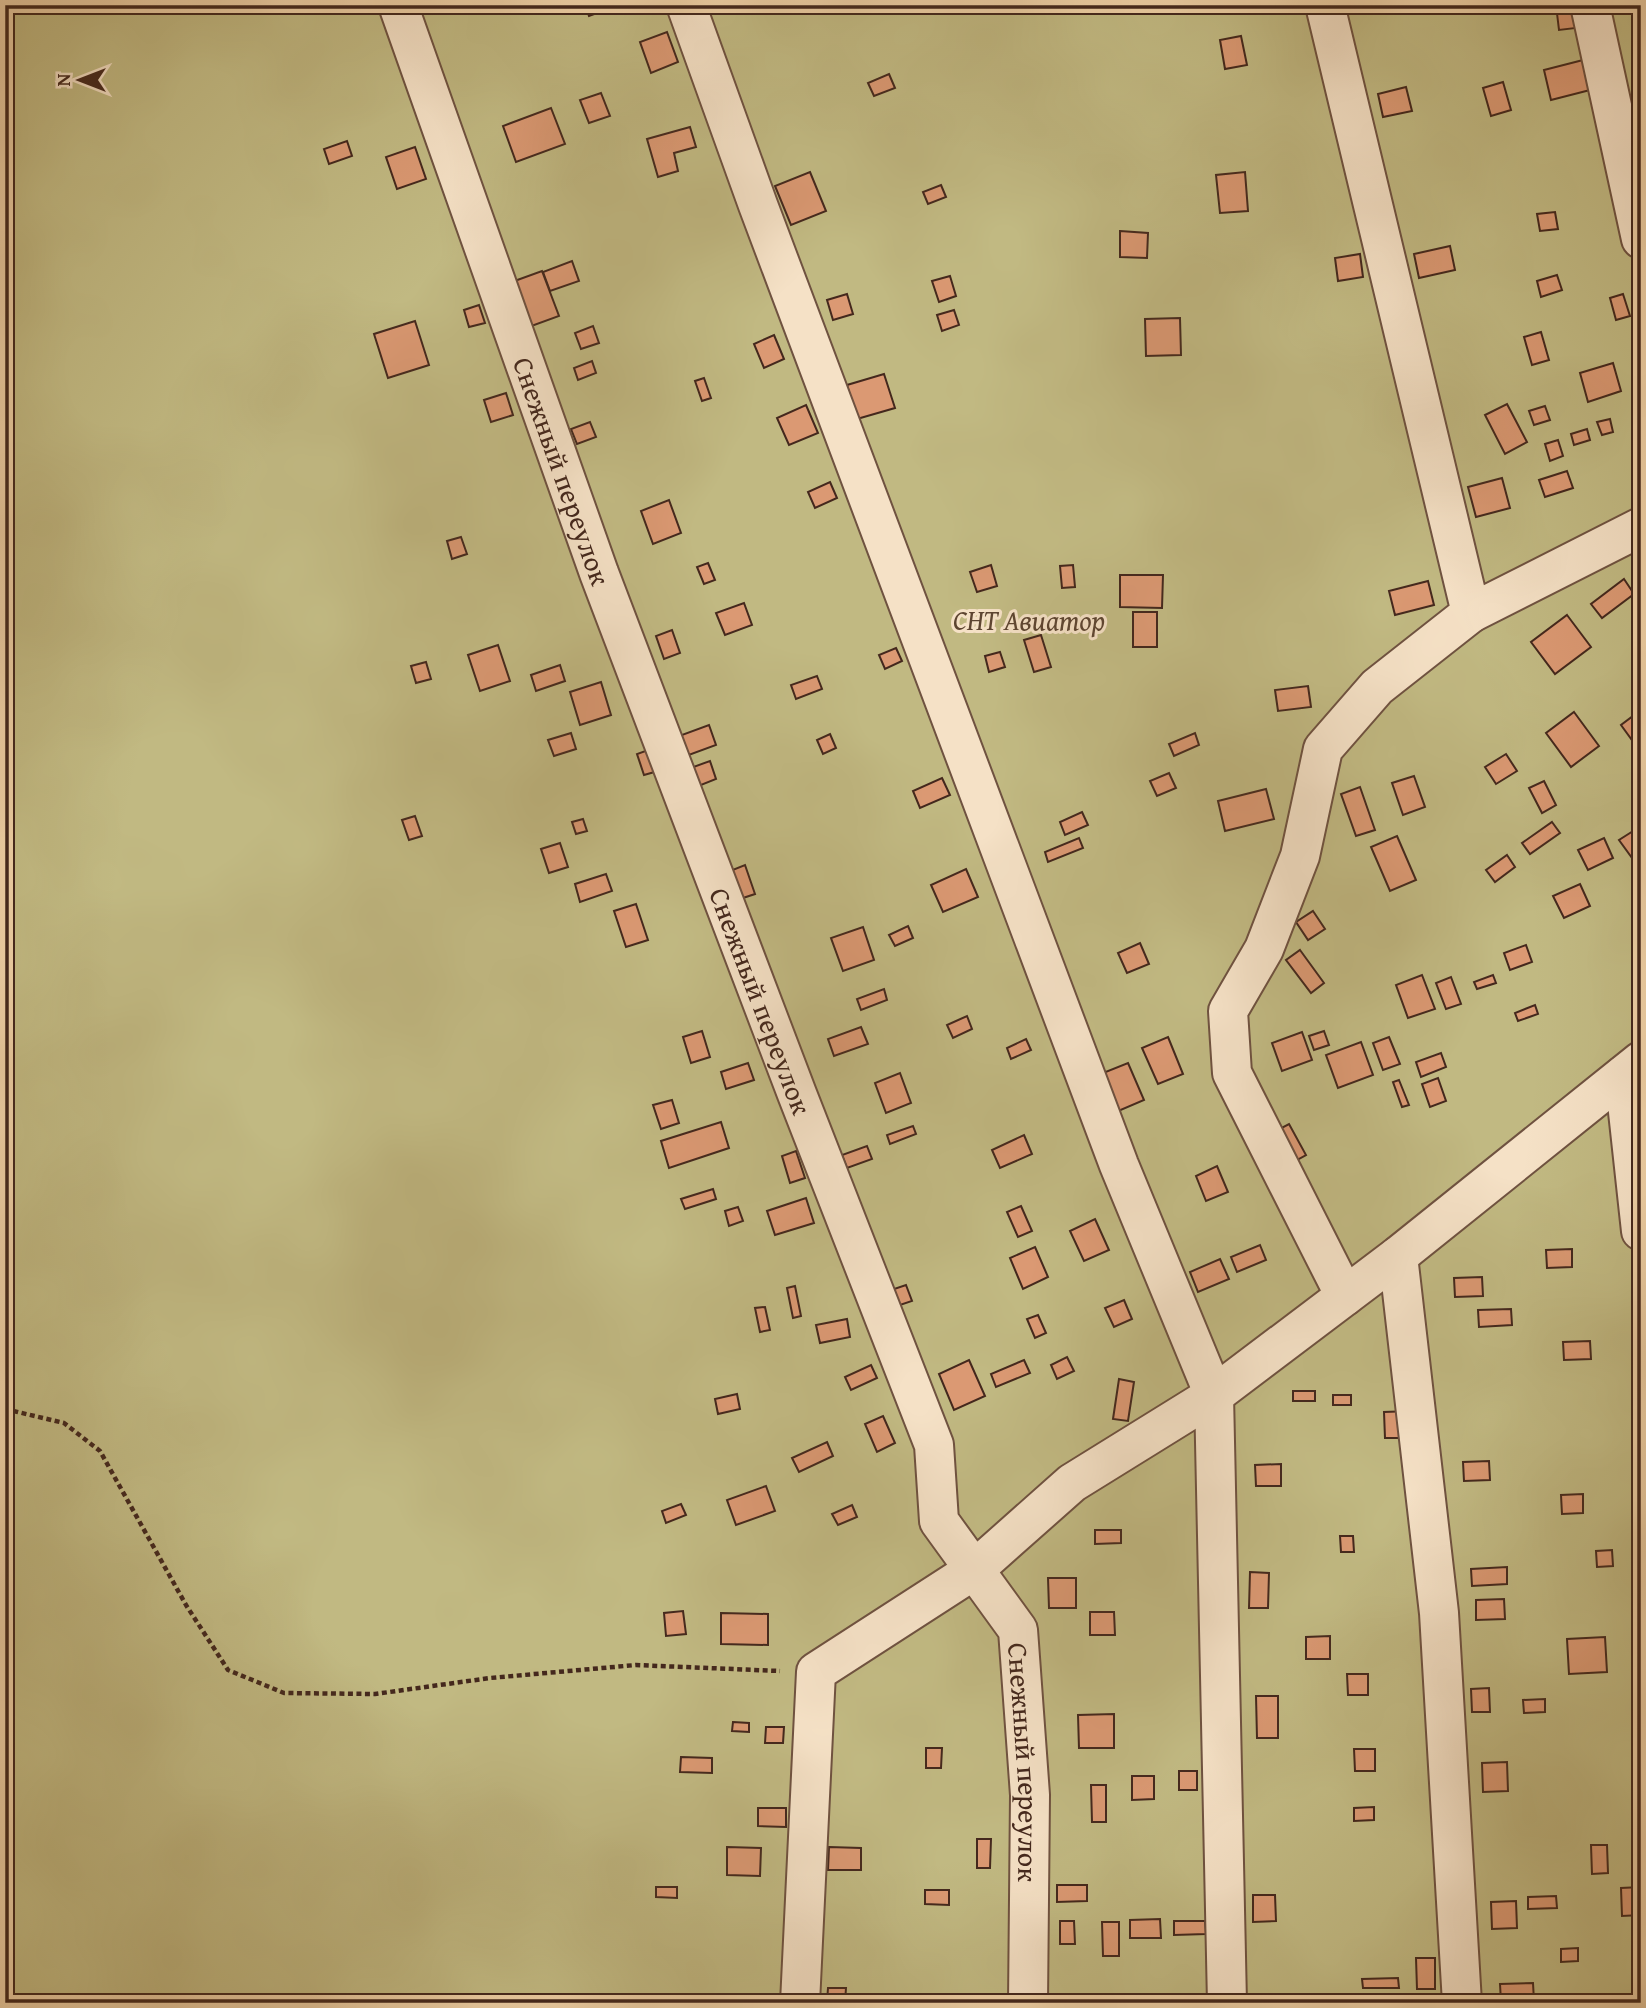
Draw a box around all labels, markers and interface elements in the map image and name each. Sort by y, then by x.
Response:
north arrow [46,46,116,116]
text: N [49,73,77,86]
street label: Снежный переулок [504,351,622,591]
park label: СНТ Авиатор [953,599,1105,640]
street label: Снежный переулок [700,881,823,1120]
street label: Снежный переулок [998,1641,1050,1882]

